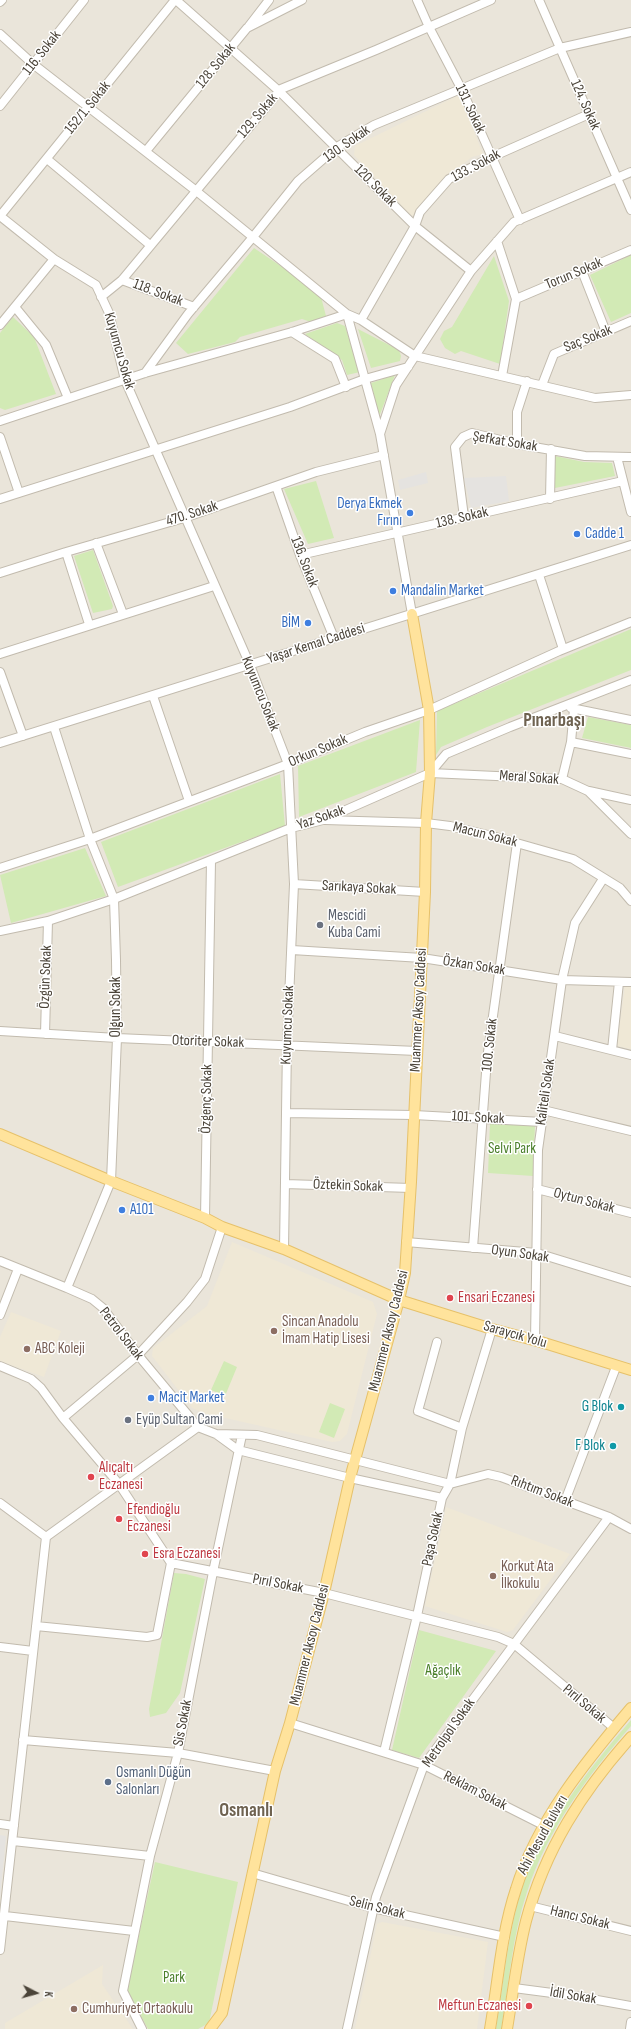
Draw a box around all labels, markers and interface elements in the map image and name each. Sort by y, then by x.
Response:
street label: 116. Sokak [19,27,65,79]
street label: 128. Sokak [192,40,240,92]
street label: 124. Sokak [566,77,604,133]
street label: 152/1. Sokak [61,78,115,138]
street label: 131. Sokak [451,81,489,137]
street label: 129. Sokak [234,90,282,142]
street label: 130. Sokak [320,121,374,167]
street label: 133. Sokak [448,146,504,186]
street label: 120. Sokak [350,161,400,211]
street label: Torun Sokak [543,254,605,294]
street label: 118. Sokak [130,275,186,311]
street label: Kuyumcu Sokak [99,311,139,391]
street label: Saç Sokak [561,321,615,357]
street label: Şefkat Sokak [471,428,539,456]
place label: Derya Ekmek Fırını [337,495,402,530]
street label: 470. Sokak [164,497,220,531]
street label: 138. Sokak [434,503,490,533]
marker: Derya Ekmek Fırını [405,508,415,518]
place label: Cadde 1 [585,525,624,543]
marker: Cadde 1 [572,529,582,539]
street label: 136. Sokak [286,534,322,590]
place label: Mandalin Market [401,582,484,600]
marker: Mandalin Market [388,586,398,596]
place label: BİM [281,614,300,632]
marker: BİM [303,618,313,628]
street label: Yaşar Kemal Caddesi [265,620,367,668]
street label: Kuyumcu Sokak [237,654,283,734]
district label: Pınarbaşı [523,710,585,732]
street label: Orkun Sokak [286,731,350,771]
street label: Meral Sokak [499,767,559,789]
street label: Yaz Sokak [295,802,347,834]
street label: Macun Sokak [451,818,519,852]
street label: Sarıkaya Sokak [321,877,397,899]
place label: Mescidi Kuba Cami [328,907,380,942]
marker: Mescidi Kuba Cami [315,920,325,930]
street label: Özgün Sokak [36,945,56,1009]
street label: Muammer Aksoy Caddesi [407,947,431,1073]
street label: Özkan Sokak [441,952,507,980]
street label: Olgun Sokak [107,976,125,1038]
street label: Kuyumcu Sokak [278,985,298,1065]
street label: 100. Sokak [478,1018,502,1072]
street label: Otoriter Sokak [172,1032,244,1052]
street label: Kaliteli Sokak [532,1058,560,1126]
street label: Özgenç Sokak [197,1064,217,1134]
street label: 101. Sokak [451,1108,505,1128]
park label: Selvi Park [488,1140,536,1158]
street label: Öztekin Sokak [312,1176,384,1196]
street label: Oytun Sokak [551,1184,617,1218]
place label: A101 [130,1201,154,1219]
marker: A101 [117,1205,127,1215]
street label: Oyun Sokak [490,1241,550,1267]
street label: Muammer Aksoy Caddesi [365,1269,413,1393]
place label: Ensari Eczanesi [458,1289,535,1307]
marker: Ensari Eczanesi [445,1293,455,1303]
street label: Petrol Sokak [95,1304,147,1364]
place label: Sincan Anadolu İmam Hatip Lisesi [282,1313,370,1348]
street label: Saraycık Yolu [481,1317,549,1353]
marker: Sincan Anadolu İmam Hatip Lisesi [269,1326,279,1336]
place label: ABC Koleji [35,1340,85,1358]
marker: ABC Koleji [22,1344,32,1354]
place label: Macit Market [159,1389,224,1407]
marker: Macit Market [146,1393,156,1403]
place label: G Blok [582,1398,613,1416]
marker: G Blok [616,1402,626,1412]
place label: Eyüp Sultan Cami [136,1411,223,1429]
marker: Eyüp Sultan Cami [123,1415,133,1425]
place label: F Blok [575,1437,605,1455]
marker: F Blok [608,1441,618,1451]
place label: Alıçaltı Eczanesi [99,1459,143,1494]
marker: Alıçaltı Eczanesi [86,1472,96,1482]
street label: Rıhtım Sokak [508,1472,576,1512]
place label: Efendioğlu Eczanesi [127,1501,180,1536]
street label: Paşa Sokak [418,1510,448,1568]
marker: Efendioğlu Eczanesi [114,1514,124,1524]
place label: Esra Eczanesi [153,1545,221,1563]
marker: Esra Eczanesi [140,1549,150,1559]
place label: Korkut Ata İlkokulu [501,1558,554,1593]
street label: Pırıl Sokak [251,1570,305,1598]
marker: Korkut Ata İlkokulu [488,1571,498,1581]
street label: Muammer Aksoy Caddesi [286,1583,334,1707]
park label: Ağaçlık [425,1662,461,1680]
street label: Pırıl Sokak [559,1681,609,1727]
street label: Metrolpol Sokak [419,1695,479,1771]
street label: Sis Sokak [170,1698,196,1748]
place label: Osmanlı Düğün Salonları [116,1764,191,1799]
street label: Reklam Sokak [440,1767,510,1815]
marker: Osmanlı Düğün Salonları [103,1777,113,1787]
street label: Ahi Mesud Bulvarı [514,1792,572,1878]
district label: Osmanlı [219,1800,273,1822]
street label: Selin Sokak [347,1892,407,1924]
street label: Hancı Sokak [548,1902,612,1934]
park label: Park [163,1969,185,1987]
north arrow [16,1973,56,2013]
street label: İdil Sokak [548,1983,598,2009]
text: K [42,1991,55,1998]
place label: Meftun Eczanesi [438,1997,521,2015]
place label: Cumhuriyet Ortaokulu [82,2000,193,2018]
marker: Meftun Eczanesi [524,2001,534,2011]
marker: Cumhuriyet Ortaokulu [69,2004,79,2014]

